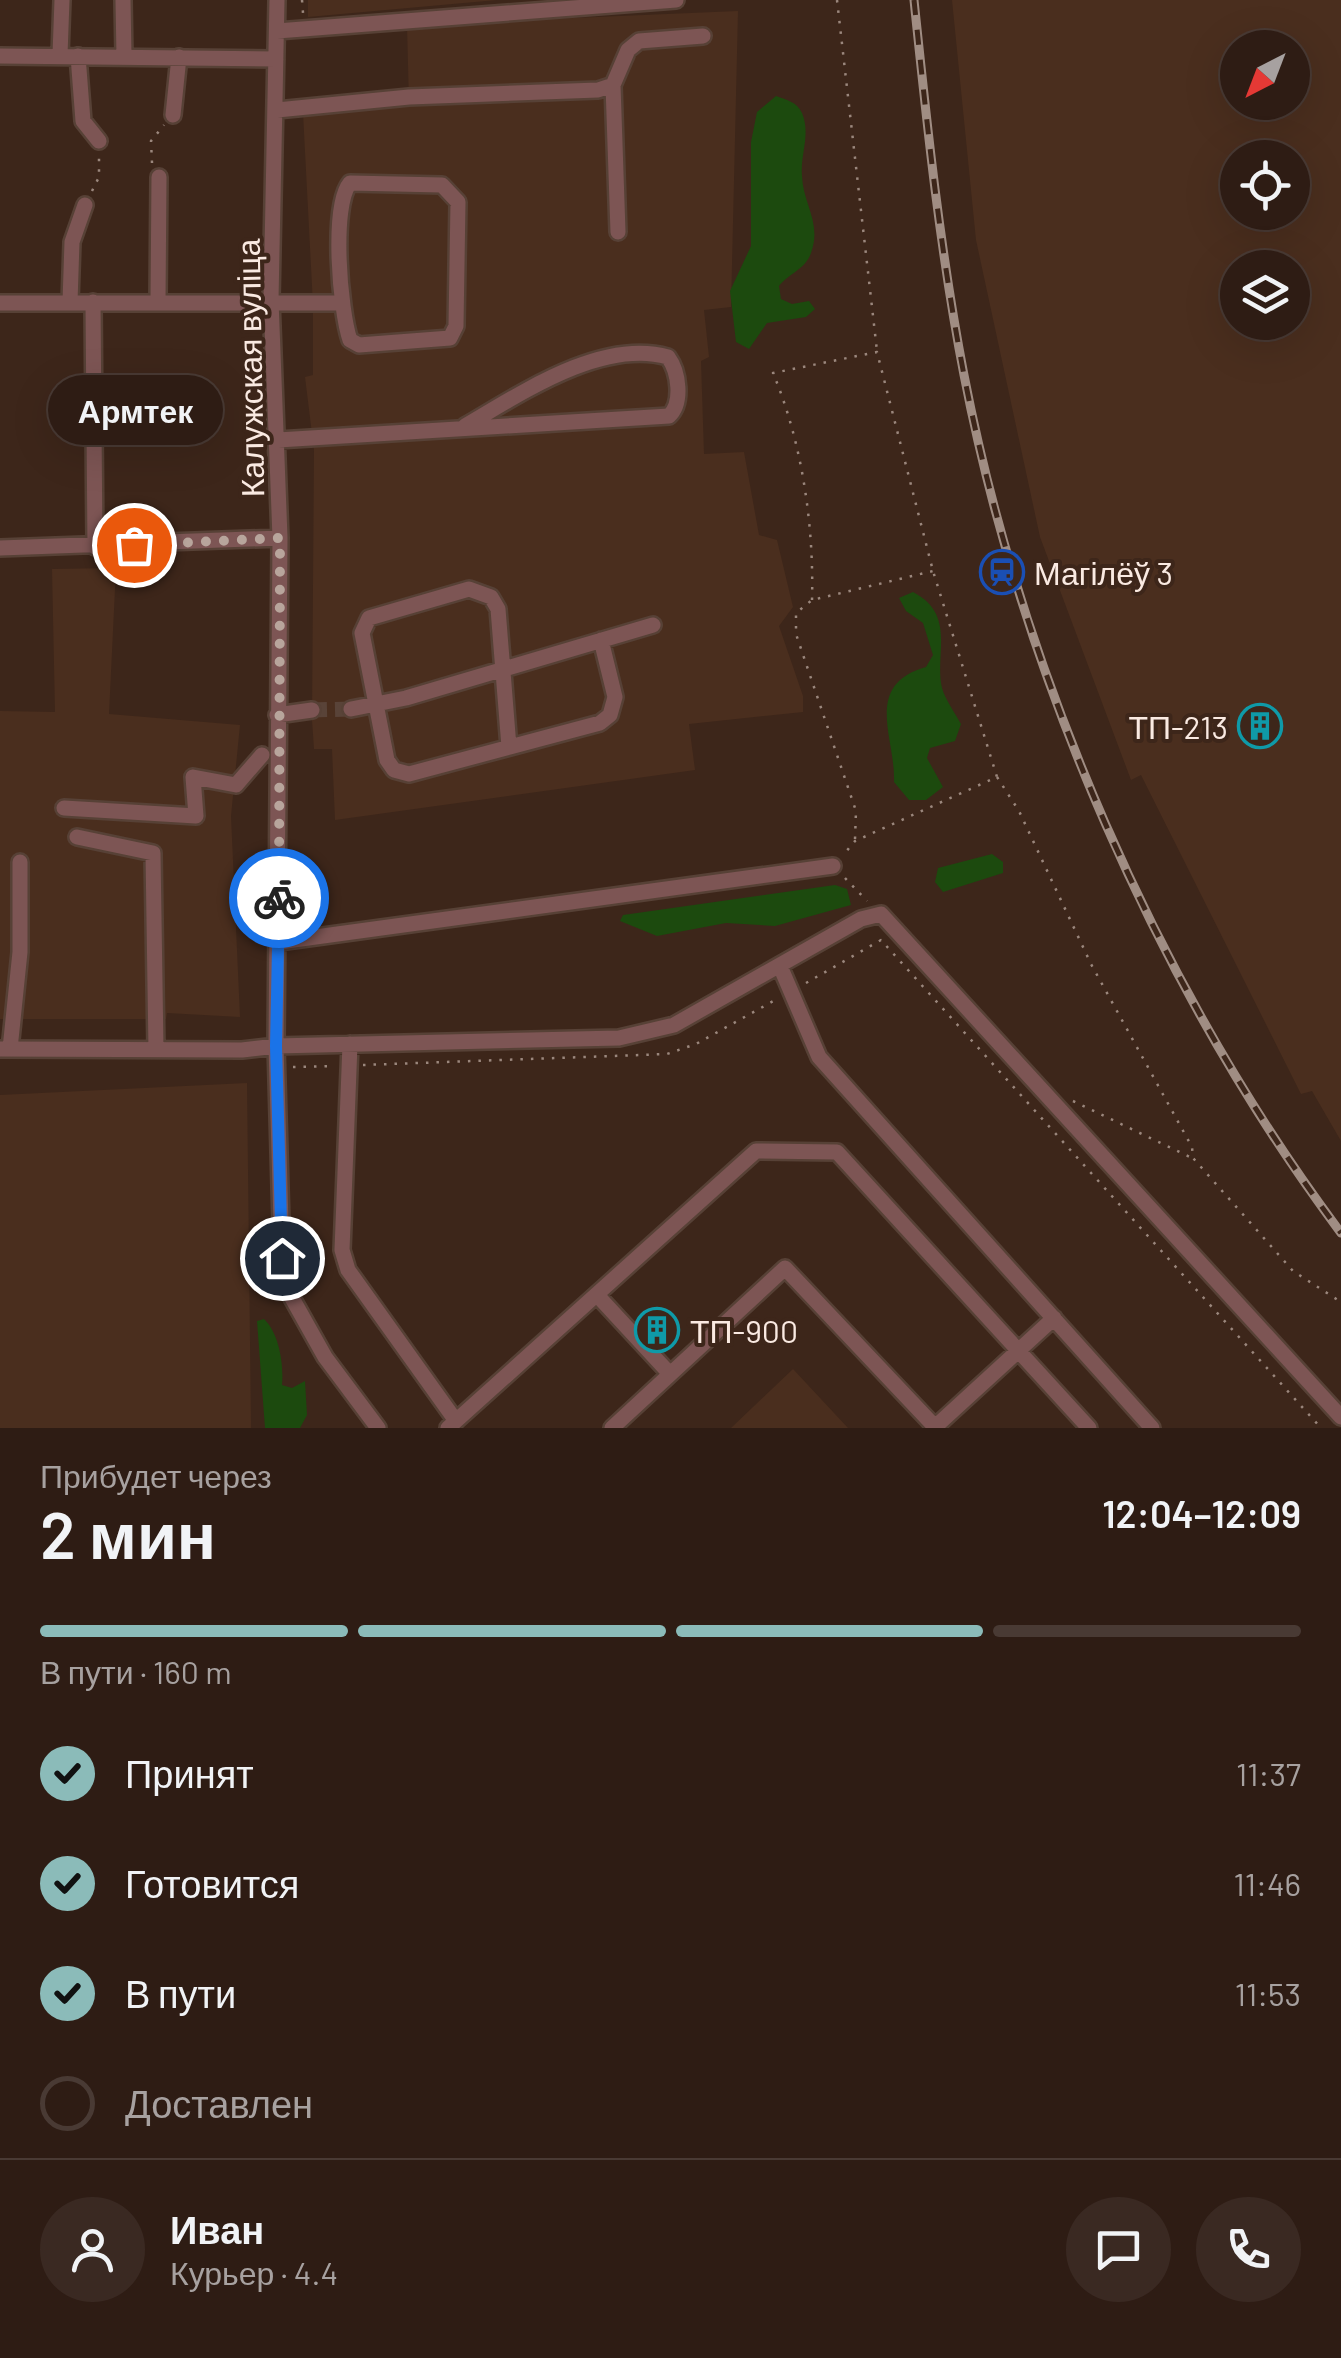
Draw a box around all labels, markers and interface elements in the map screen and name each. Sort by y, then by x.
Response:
north arrow [1220,30,1310,120]
map controls [1220,30,1310,340]
button: locate [1220,140,1310,230]
street label: Калужская вуліца [228,238,271,498]
button: layers [1220,250,1310,340]
callout: Армтек [46,375,222,445]
text: Армтек [78,391,193,429]
pin [92,503,177,588]
icon: bag [107,518,162,573]
station icon: Магілёў 3 [979,549,1025,595]
place label: Магілёў 3 [1034,553,1173,592]
building icon: ТП-213 [1237,703,1283,749]
place label: ТП-213 [1128,707,1228,745]
courier [229,848,329,948]
icon: bike [252,871,307,926]
pin [240,1216,325,1301]
icon: home [255,1231,310,1286]
building icon: ТП-900 [634,1307,680,1353]
place label: ТП-900 [690,1311,798,1349]
text: Прибудет через [40,1456,272,1494]
text: 12:04–12:09 [1102,1490,1301,1536]
text: 2 мин [40,1494,216,1572]
text: В пути · 160 m [40,1652,232,1690]
icon: check [40,1746,95,1801]
text: Принят [125,1750,254,1796]
text: 11:37 [1236,1754,1301,1792]
icon: check [40,1856,95,1911]
text: Готовится [125,1860,299,1906]
text: 11:46 [1234,1864,1301,1902]
icon: check [40,1966,95,2021]
text: В пути [125,1970,236,2016]
text: 11:53 [1235,1974,1301,2012]
text: Доставлен [125,2080,313,2126]
button: person [40,2197,145,2302]
button: chat [1066,2197,1171,2302]
button: phone [1196,2197,1301,2302]
text: Иван [170,2206,264,2252]
text: Курьер · 4.4 [170,2253,338,2291]

